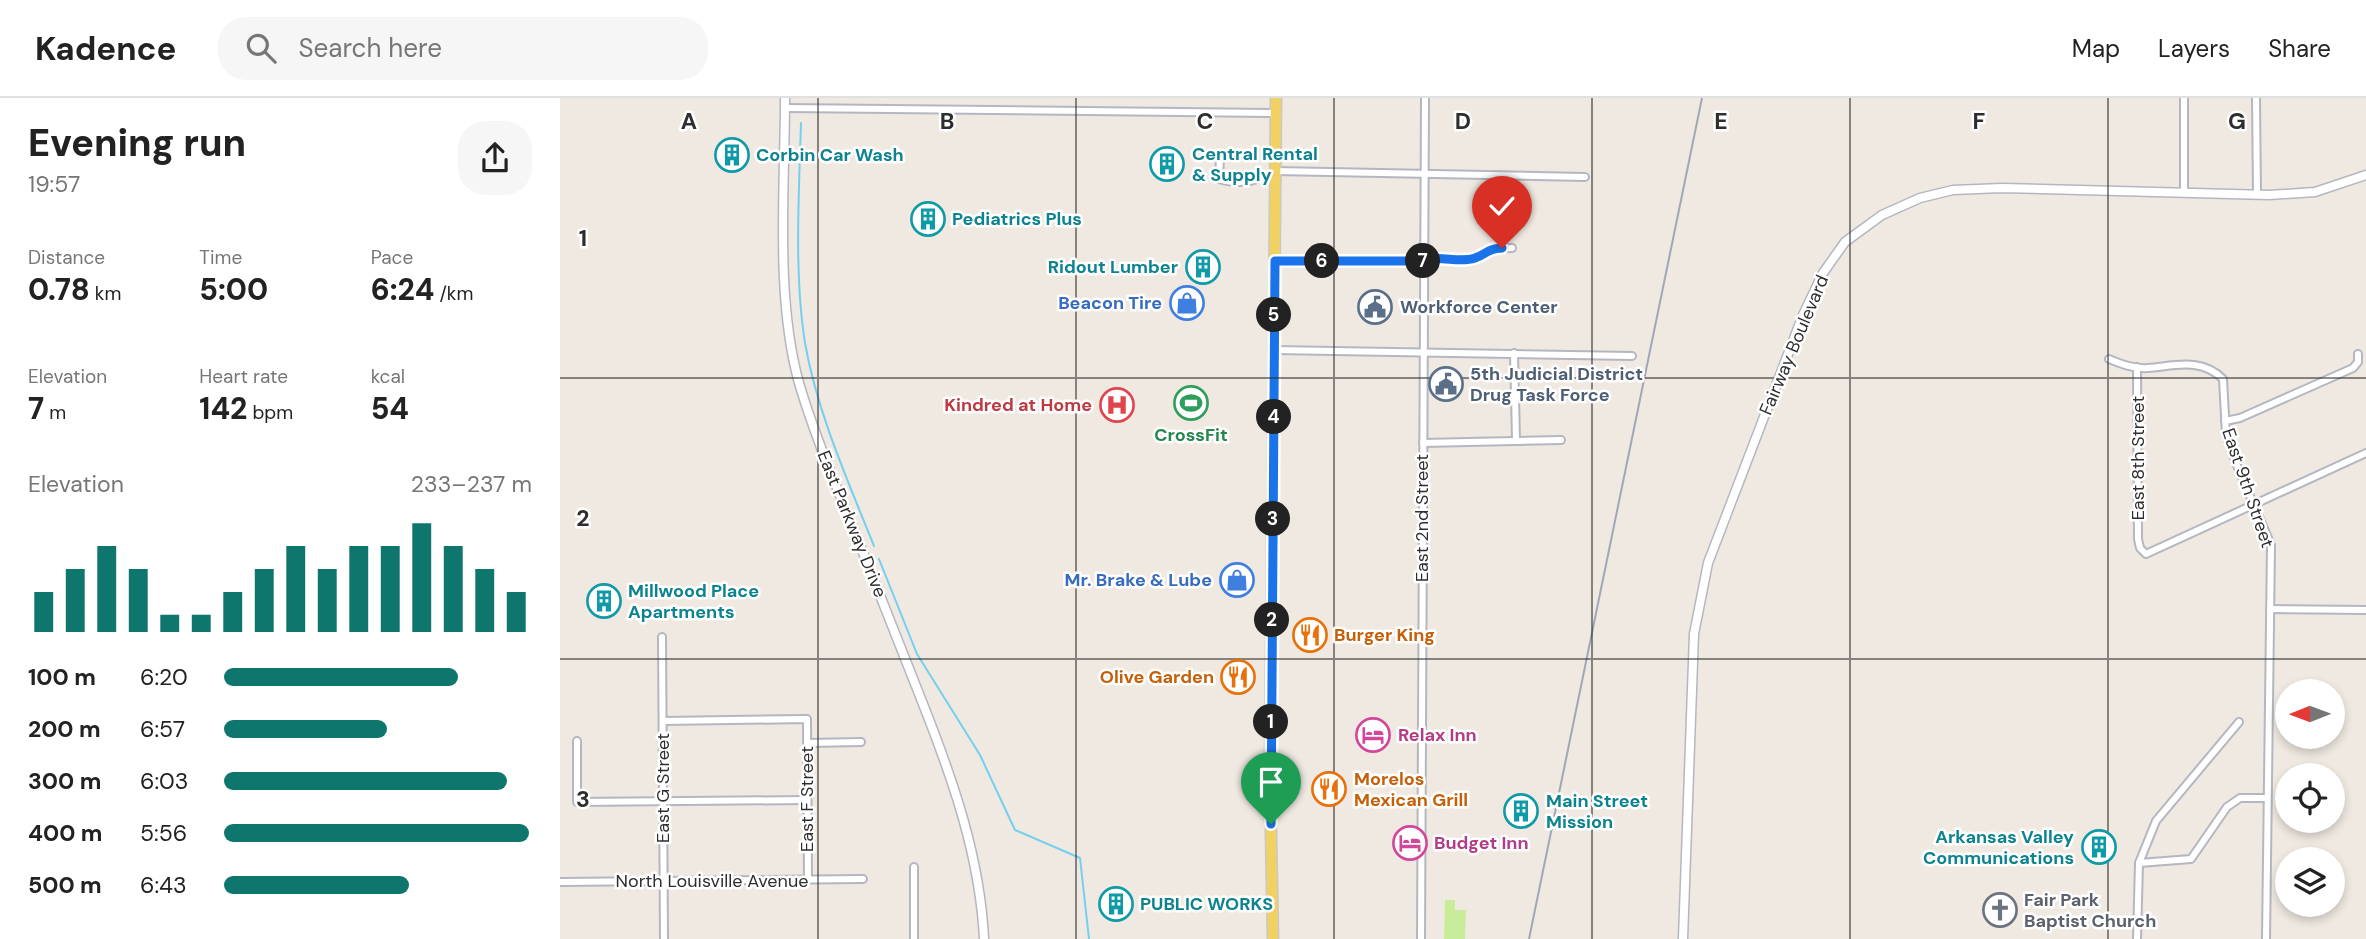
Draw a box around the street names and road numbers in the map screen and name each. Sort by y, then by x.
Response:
street label: Fairway Boulevard [1754,271,1834,419]
street label: East 8th Street [2126,396,2150,520]
street label: East 9th Street [2216,425,2280,551]
street label: East Parkway Drive [812,447,892,601]
street label: East 2nd Street [1410,454,1434,582]
street label: East G Street [651,733,675,843]
street label: East F Street [795,746,819,852]
street label: North Louisville Avenue [616,869,808,893]

